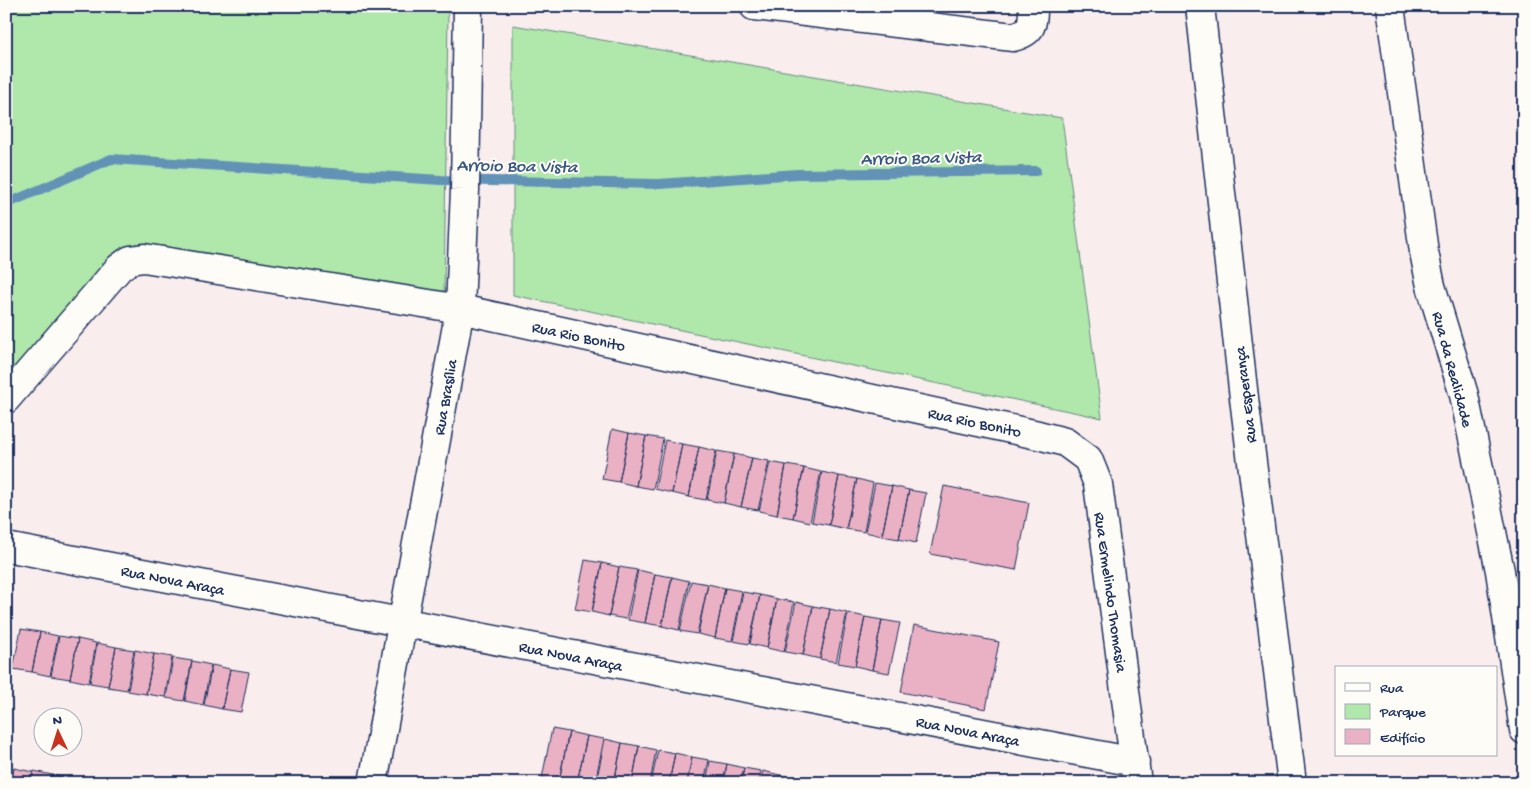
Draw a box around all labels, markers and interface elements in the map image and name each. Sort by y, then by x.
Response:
water label: Arroio Boa Vista [860,148,983,171]
water label: Arroio Boa Vista [456,156,579,179]
street label: Rua da Realidade [1426,310,1475,431]
street label: Rua Rio Bonito [530,319,627,358]
street label: Rua Esperança [1232,344,1263,444]
street label: Rua Brasília [431,357,464,437]
street label: Rua Rio Bonito [926,405,1023,444]
street label: Rua Ermelindo Thomasia [1088,511,1129,675]
street label: Rua Nova Araça [119,563,227,602]
street label: Rua Nova Araça [517,639,625,678]
legend [1335,666,1498,756]
text: Rua [1380,680,1404,698]
text: Parque [1379,704,1426,722]
north arrow [32,706,82,756]
text: N [52,713,62,730]
street label: Rua Nova Araça [914,714,1022,753]
text: Edifício [1380,730,1426,748]

